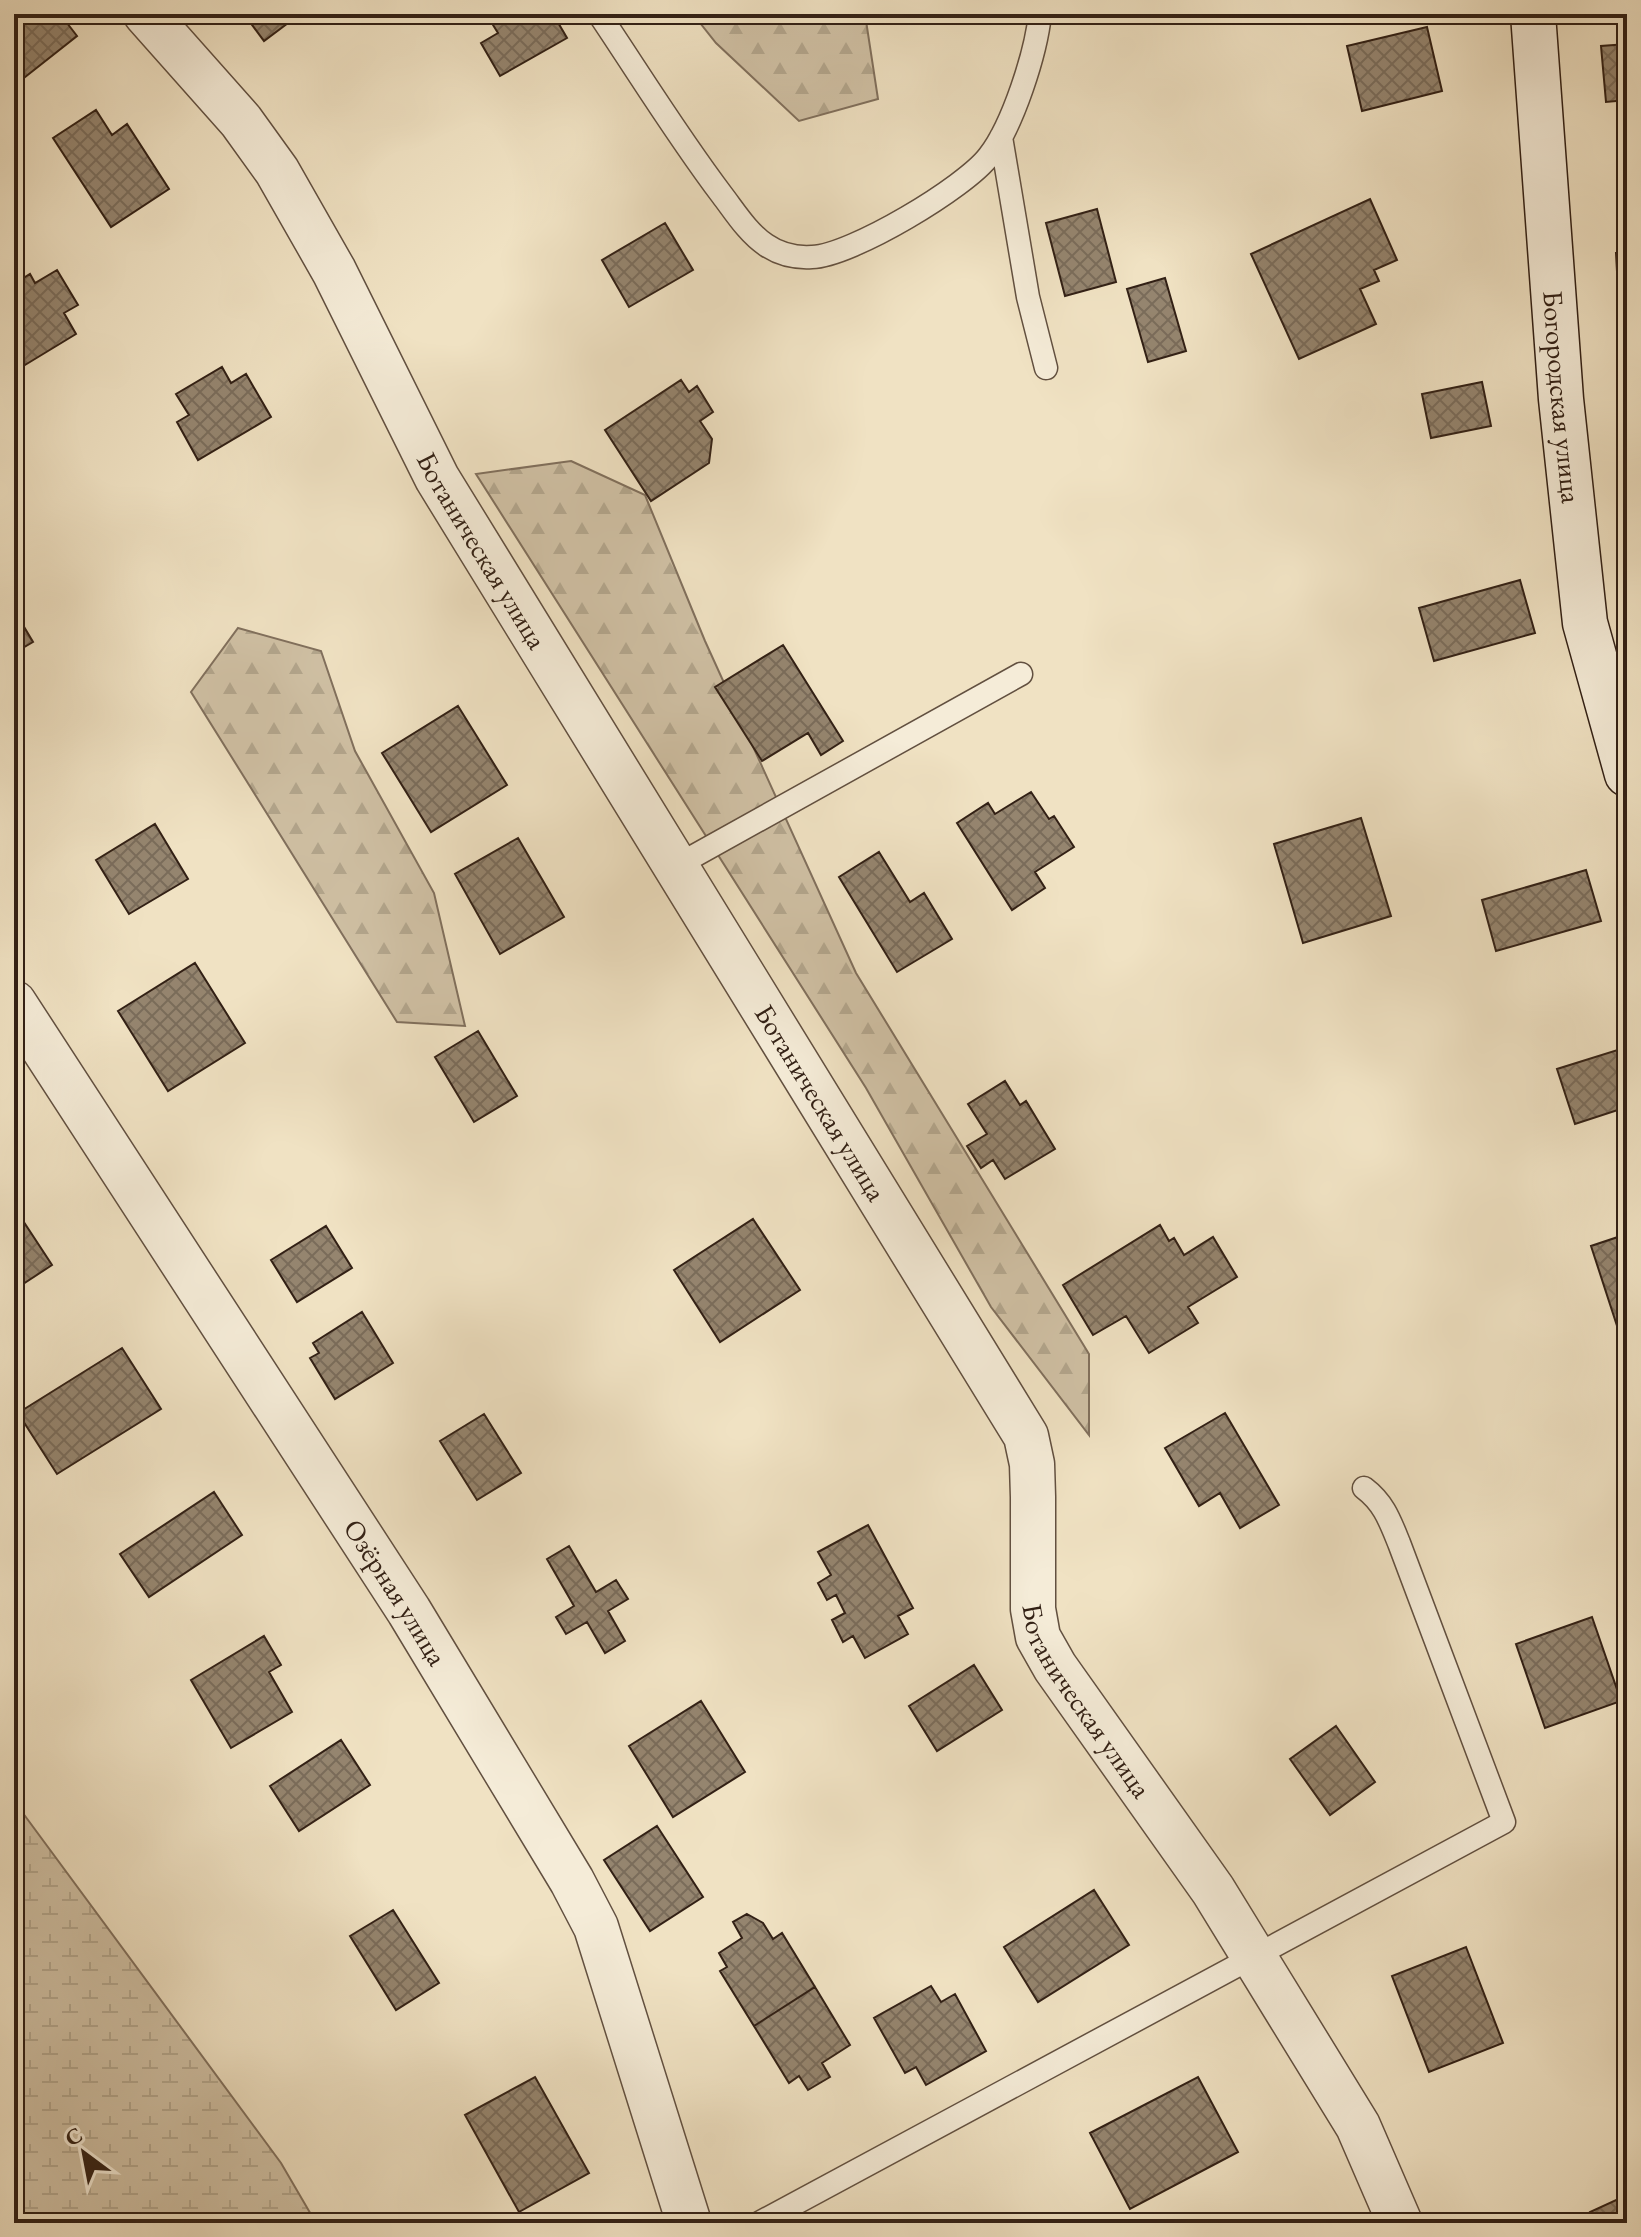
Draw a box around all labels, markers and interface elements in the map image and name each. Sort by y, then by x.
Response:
street label: Богородская улица [1535,289,1590,506]
street label: Ботаническая улица [409,446,556,656]
street label: Ботаническая улица [747,997,895,1208]
street label: Озёрная улица [336,1512,456,1673]
street label: Ботаническая улица [1014,1601,1160,1805]
north arrow [44,2113,124,2193]
text: С [59,2120,88,2153]

